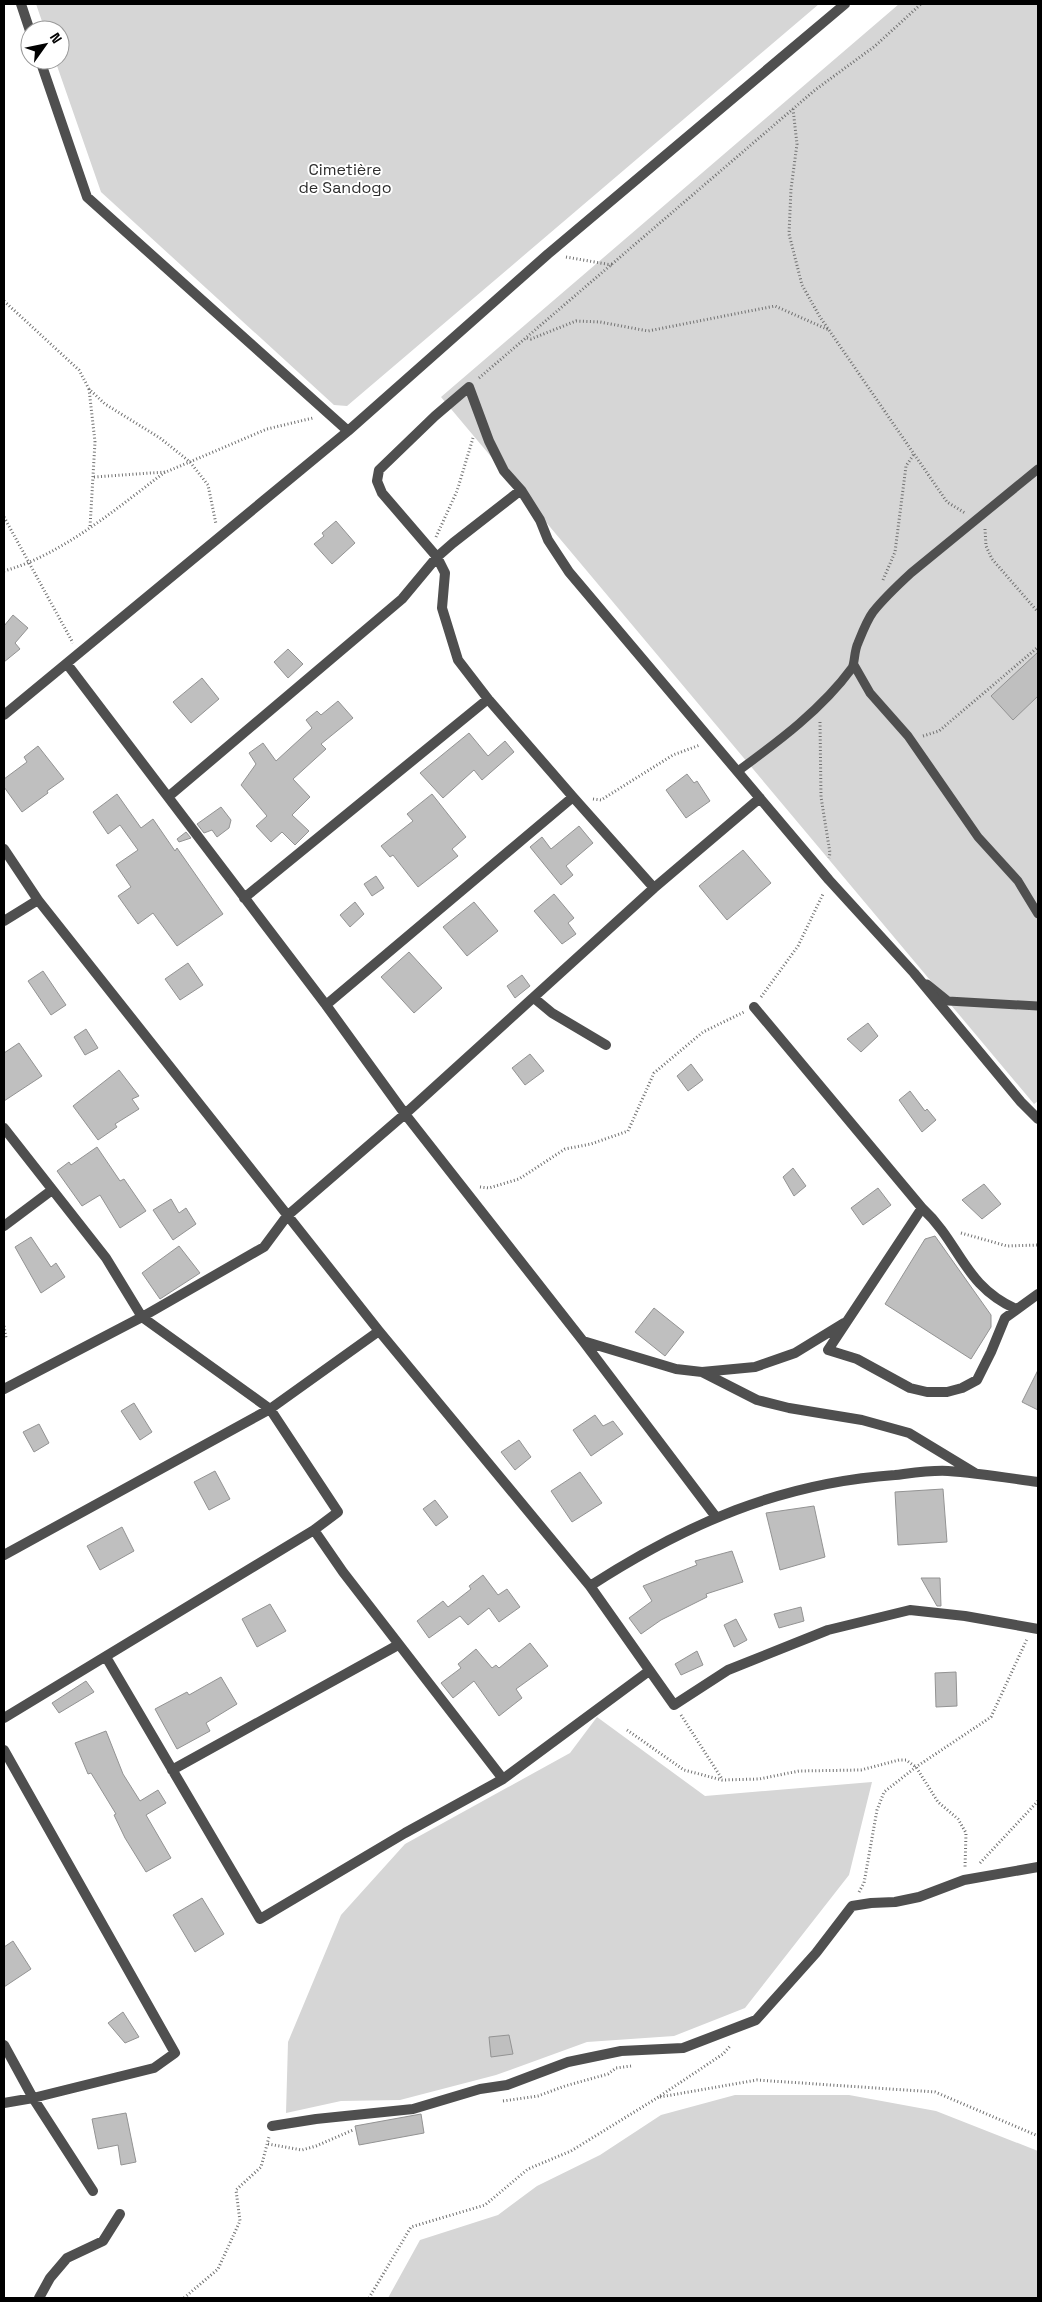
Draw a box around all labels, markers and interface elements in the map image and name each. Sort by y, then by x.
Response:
north arrow [20,20,70,70]
text: N [46,29,66,47]
park label: Cimetière de Sandogo [298,159,392,198]

